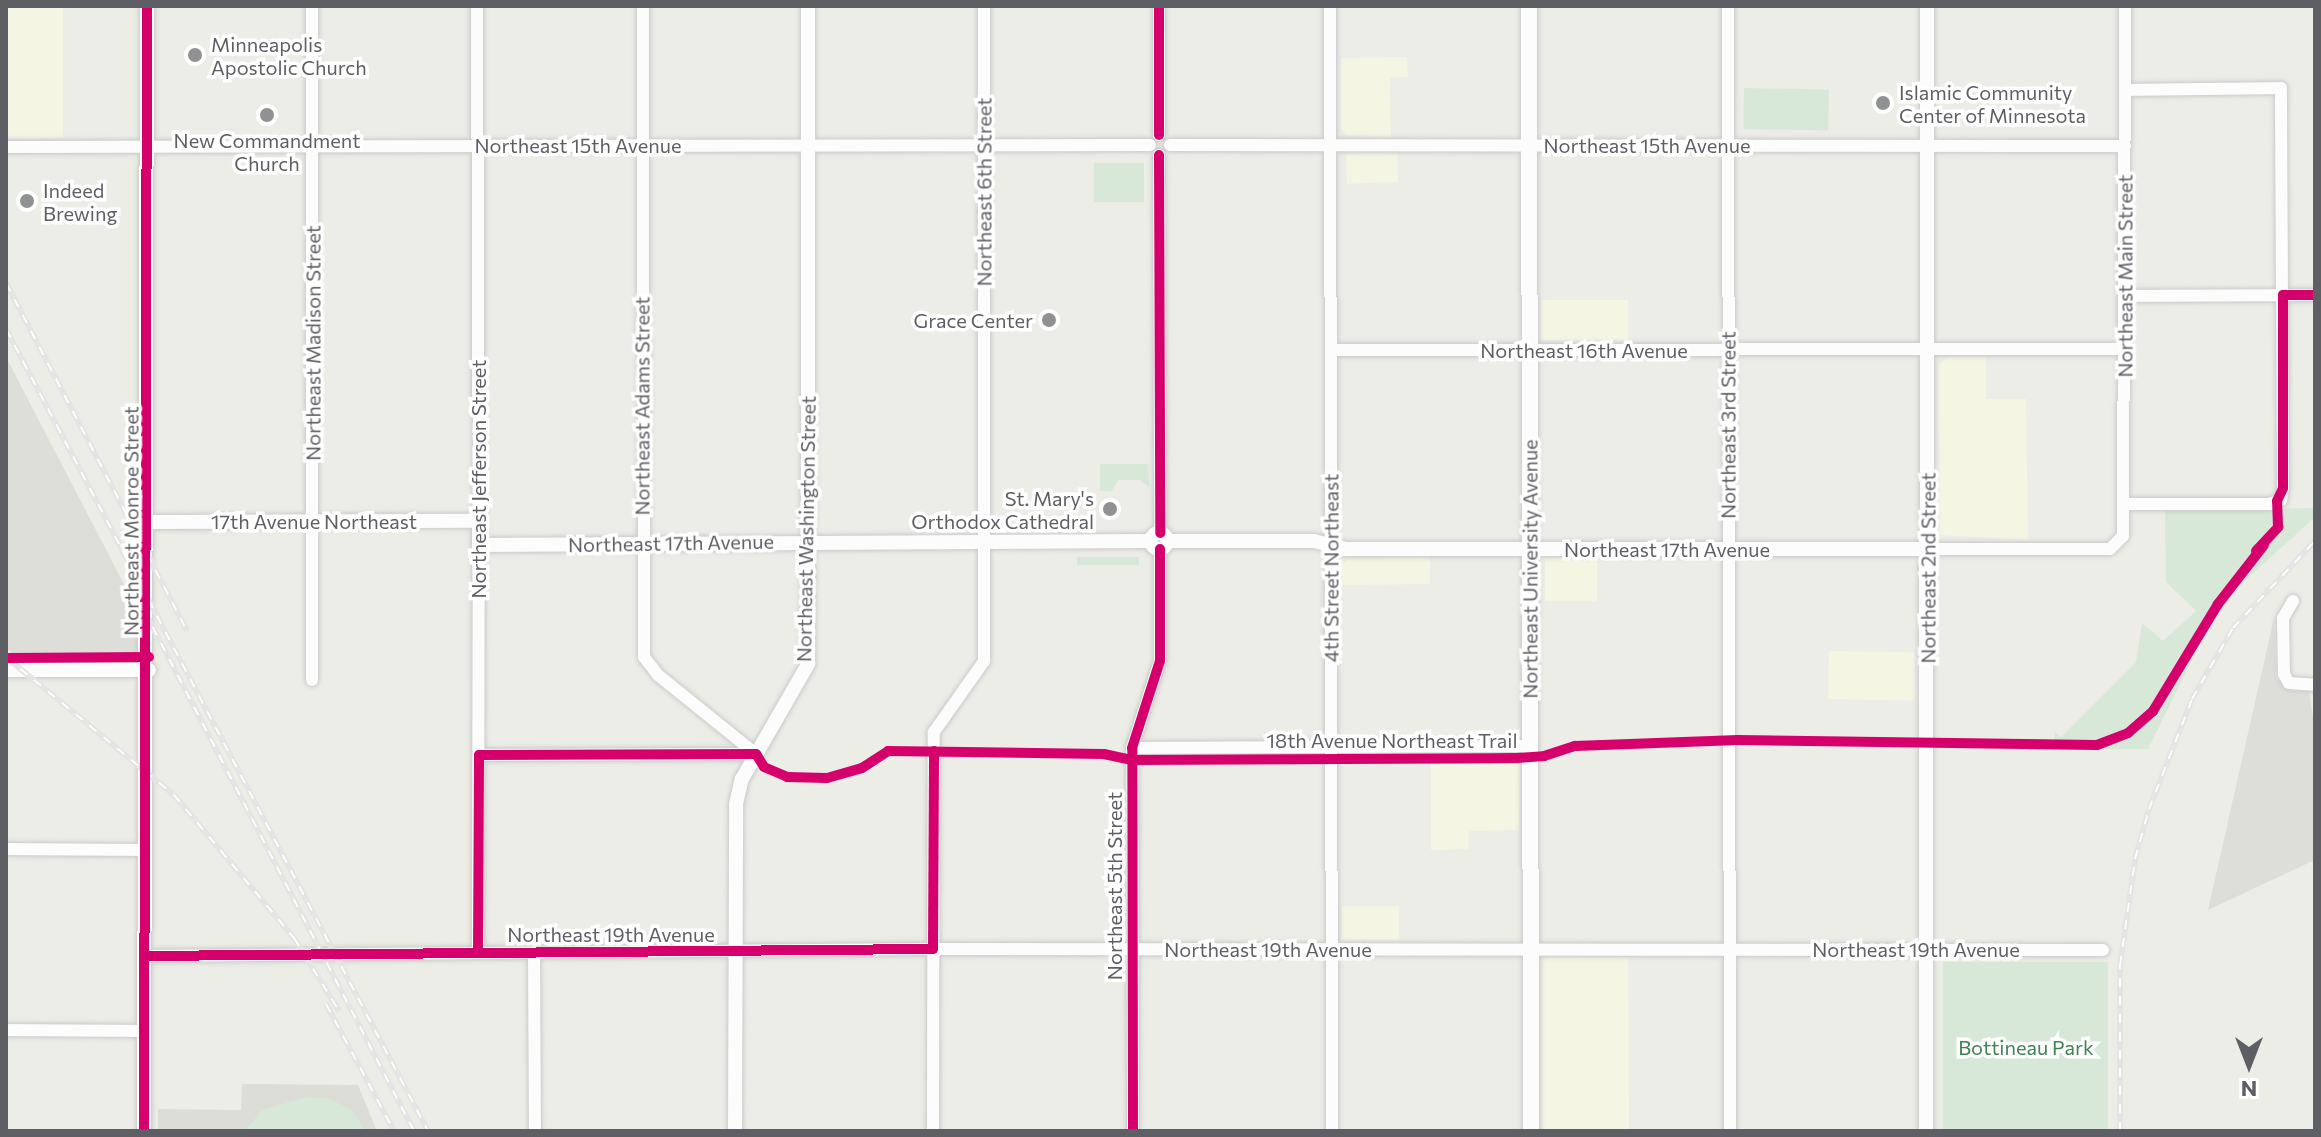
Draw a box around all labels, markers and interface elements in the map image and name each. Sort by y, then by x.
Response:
place label: Minneapolis Apostolic Church [211,32,367,79]
marker: Minneapolis Apostolic Church [186,46,204,64]
place label: Islamic Community Center of Minnesota [1899,80,2086,127]
marker: Islamic Community Center of Minnesota [1874,94,1892,112]
street label: Northeast 6th Street [972,98,996,286]
marker: New Commandment Church [258,106,276,124]
place label: New Commandment Church [174,128,360,175]
street label: Northeast 15th Avenue [475,133,681,157]
street label: Northeast 15th Avenue [1544,133,1750,157]
street label: Northeast Main Street [2113,174,2137,378]
place label: Indeed Brewing [43,178,117,225]
marker: Indeed Brewing [18,192,36,210]
street label: Northeast Madison Street [301,225,325,461]
street label: Northeast Adams Street [630,296,654,516]
place label: Grace Center [914,308,1033,332]
marker: Grace Center [1040,311,1058,329]
street label: Northeast 3rd Street [1716,331,1740,519]
street label: Northeast 16th Avenue [1480,338,1688,362]
street label: Northeast Jefferson Street [466,360,490,598]
street label: Northeast Washington Street [792,396,820,662]
street label: Northeast Monroe Street [119,406,143,636]
street label: Northeast University Avenue [1518,439,1542,699]
street label: Northeast 2nd Street [1916,472,1940,664]
street label: 4th Street Northeast [1319,474,1343,662]
place label: St. Mary's Orthodox Cathedral [911,486,1094,533]
marker: St. Mary's Orthodox Cathedral [1101,500,1119,518]
street label: 17th Avenue Northeast [211,509,417,533]
street label: Northeast 17th Avenue [568,529,774,557]
street label: Northeast 17th Avenue [1564,537,1770,561]
street label: 18th Avenue Northeast Trail [1266,728,1518,752]
street label: Northeast 5th Street [1102,792,1126,980]
street label: Northeast 19th Avenue [507,922,715,946]
street label: Northeast 19th Avenue [1164,937,1372,961]
street label: Northeast 19th Avenue [1812,937,2020,961]
north arrow [2209,1025,2289,1105]
park label: Bottineau Park [1958,1035,2094,1059]
text: N [2241,1076,2257,1103]

